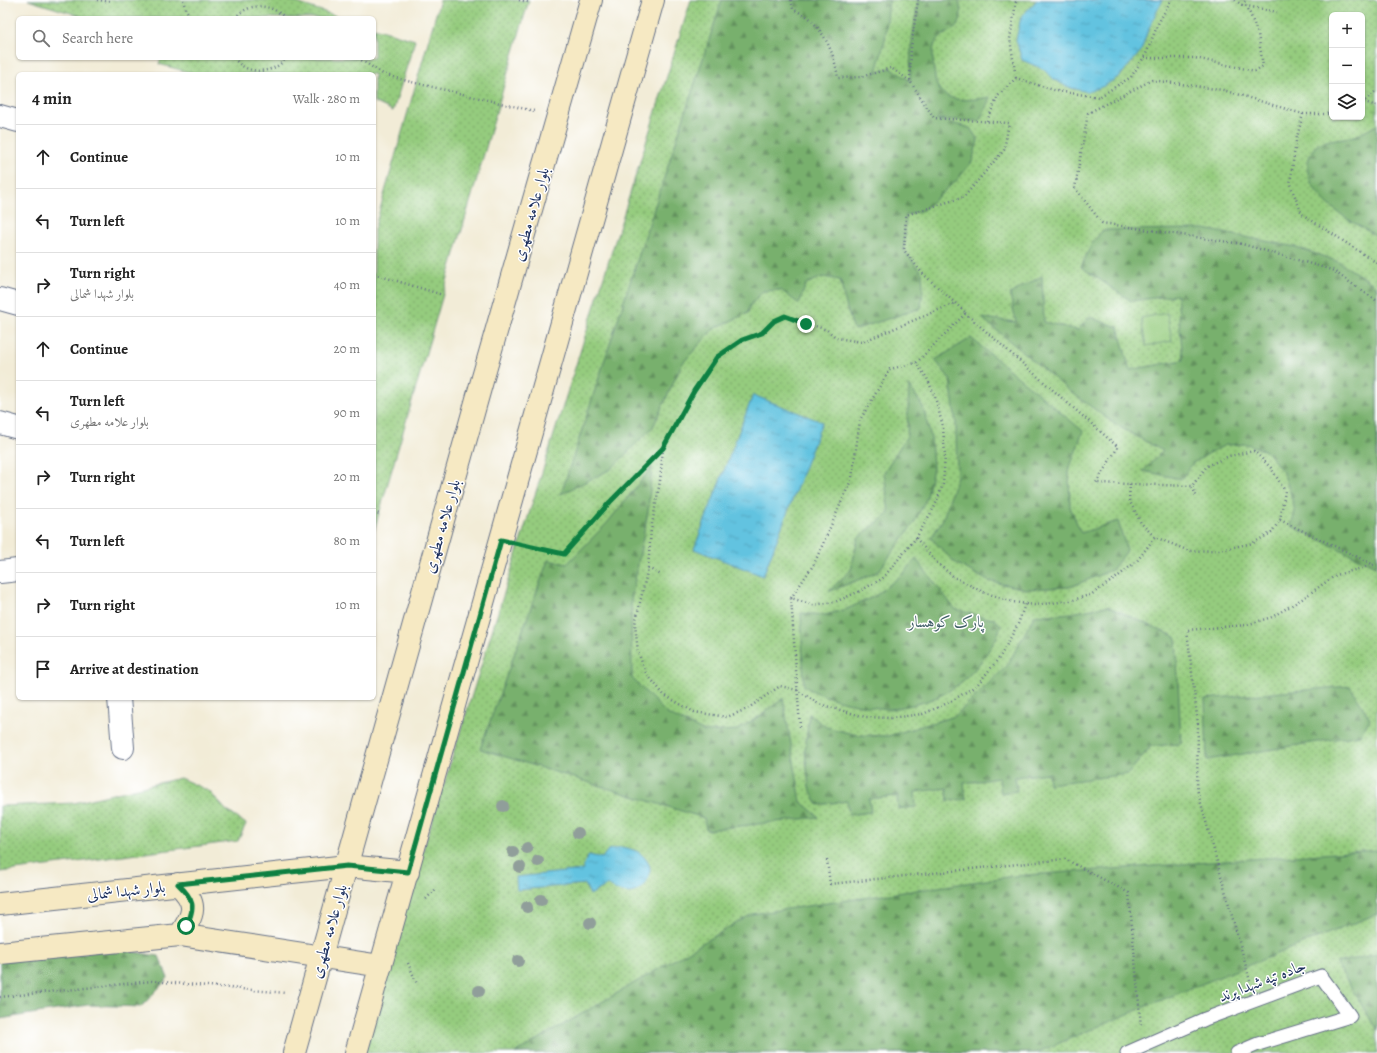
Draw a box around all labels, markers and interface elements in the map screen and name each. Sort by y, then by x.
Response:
map controls [1329,12,1365,120]
button: + [1329,12,1365,48]
search box [16,16,376,60]
icon: search [30,27,52,49]
text: Search here [62,28,133,48]
button: − [1329,48,1365,84]
button: layers [1329,84,1365,120]
text: 4 min [32,87,72,110]
text: Walk · 280 m [293,90,360,107]
icon: ahead [32,146,54,168]
text: Continue [70,147,128,167]
text: 10 m [335,148,360,165]
street label: بلوار علامه مطهری [507,165,555,264]
icon: left [32,210,54,232]
text: Turn left [70,211,125,231]
text: 10 m [335,212,360,229]
text: Turn right [70,263,135,283]
icon: right [32,274,54,296]
text: 40 m [334,276,360,293]
text: بلوار شهدا شمالی [70,285,134,302]
route end [797,315,815,333]
icon: ahead [32,338,54,360]
text: Continue [70,339,128,359]
text: 20 m [334,340,360,357]
text: Turn left [70,391,125,411]
icon: left [32,402,54,424]
text: 90 m [334,404,360,421]
text: بلوار علامه مطهری [70,413,149,430]
icon: right [32,466,54,488]
text: Turn right [70,467,135,487]
text: 20 m [334,468,360,485]
street label: بلوار علامه مطهری [418,477,466,576]
icon: left [32,530,54,552]
text: Turn left [70,531,125,551]
text: 80 m [333,532,360,549]
icon: right [32,594,54,616]
text: Turn right [70,595,135,615]
text: 10 m [335,596,360,613]
park label: پارک کوهسار [906,611,985,633]
icon: arrive [32,658,54,680]
text: Arrive at destination [70,659,199,679]
street label: بلوار شهدا شمالی [86,876,166,906]
street label: بلوار علامه مطهری [305,882,353,981]
route start [177,917,195,935]
street label: جاده تپه شهدا پرند [1216,954,1309,1008]

